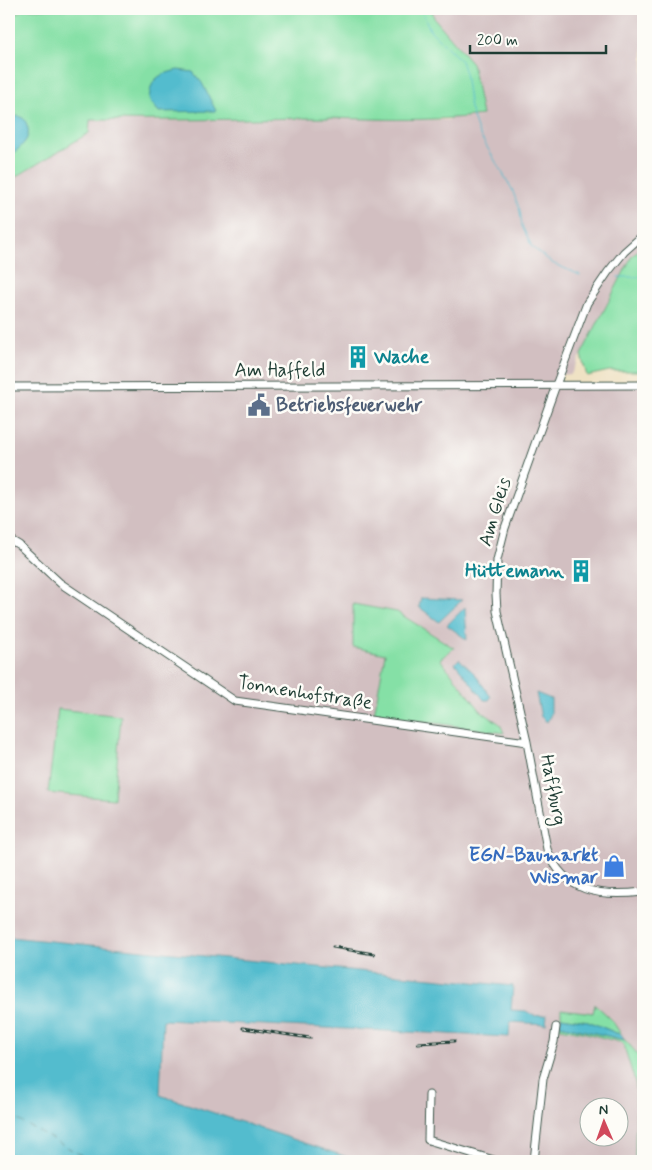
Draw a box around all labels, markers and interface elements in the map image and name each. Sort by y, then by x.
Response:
scale bar [470,22,606,54]
text: 200 m [477,31,518,51]
building icon: Wache [345,344,371,370]
place label: Wache [373,345,430,370]
street label: Am Haffeld [235,358,325,383]
public building icon: Betriebsfeuerwehr [246,392,272,418]
place label: Betriebsfeuerwehr [276,393,422,418]
street label: Am Gleis [473,474,517,549]
building icon: Hüttemann [568,558,594,584]
place label: Hüttemann [465,559,564,584]
street label: Tonnenhofstraße [236,670,374,716]
street label: Haffburg [532,752,572,828]
place label: EGN-Baumarkt Wismar [469,843,598,890]
shop icon: EGN-Baumarkt Wismar [601,853,627,879]
north arrow [580,1098,630,1148]
text: N [599,1101,609,1119]

